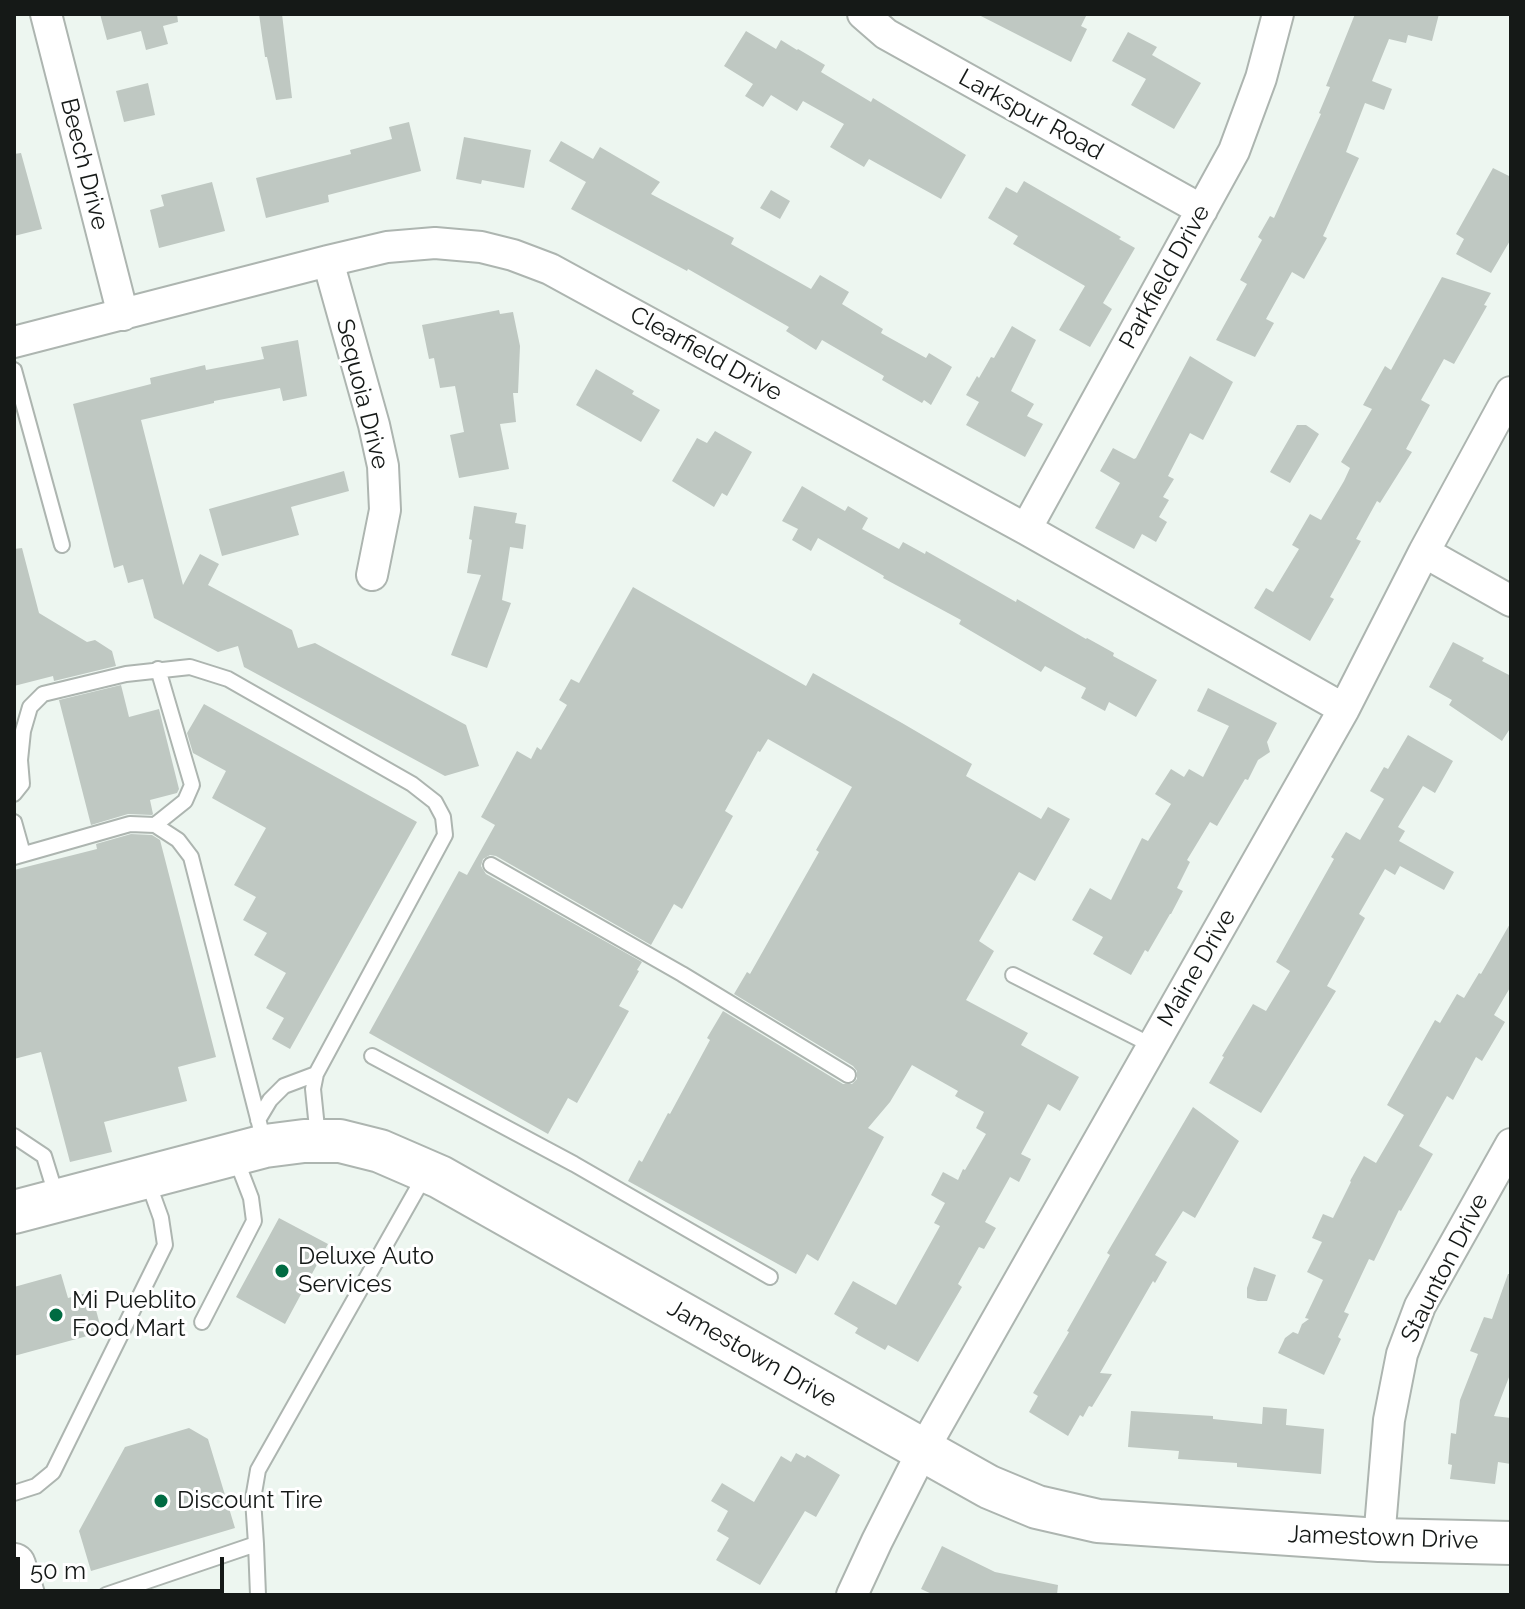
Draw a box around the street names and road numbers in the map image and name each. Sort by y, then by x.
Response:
street label: Larkspur Road [954,63,1108,167]
street label: Beech Drive [54,95,114,233]
street label: Parkfield Drive [1114,200,1216,354]
street label: Clearfield Drive [625,300,787,408]
street label: Sequoia Drive [329,316,395,472]
street label: Maine Drive [1152,904,1242,1032]
street label: Staunton Drive [1395,1189,1495,1347]
street label: Jamestown Drive [662,1294,842,1414]
street label: Jamestown Drive [1287,1520,1479,1556]

